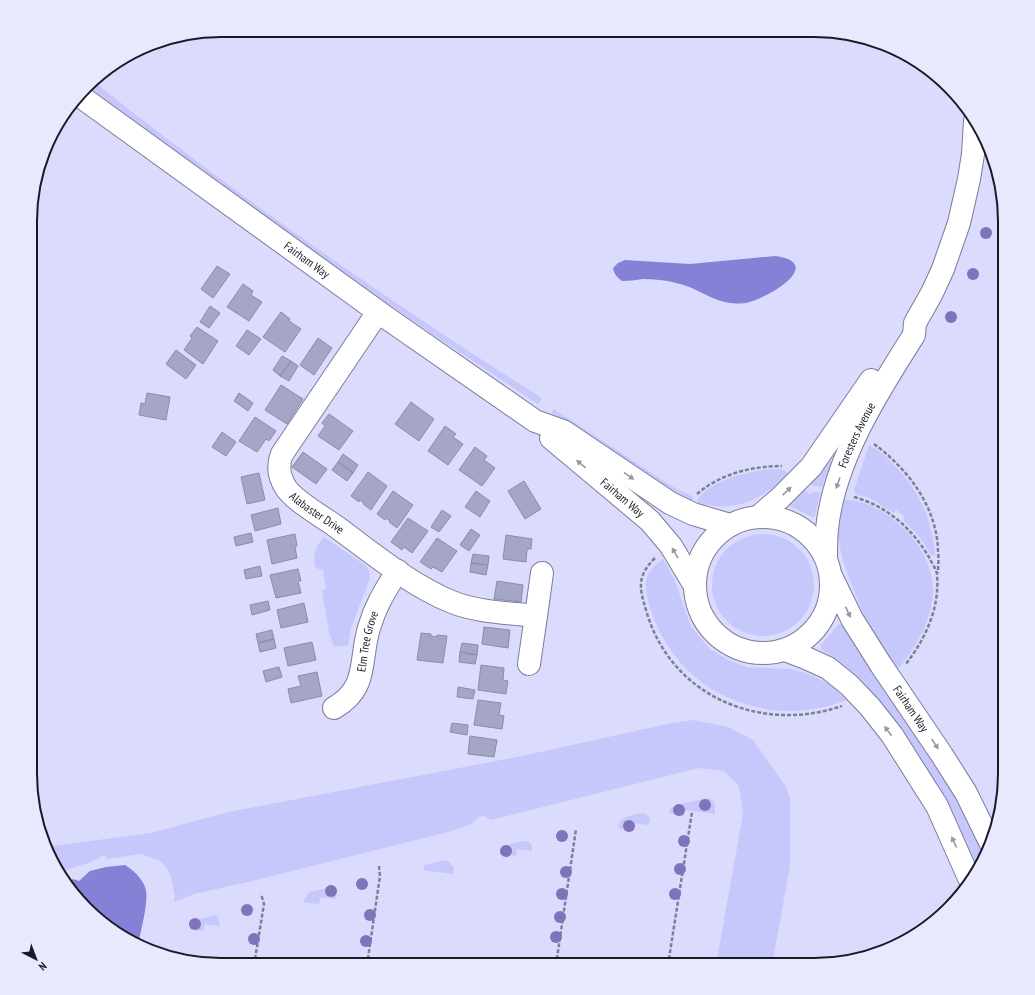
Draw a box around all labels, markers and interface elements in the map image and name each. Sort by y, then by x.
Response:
street label: Fairham Way [281,238,333,282]
street label: Foresters Avenue [834,400,878,470]
one-way arrow [576,459,587,468]
one-way arrow [624,472,634,480]
street label: Fairham Way [597,475,648,520]
one-way arrow [834,477,840,489]
one-way arrow [782,487,792,496]
street label: Alabaster Drive [287,488,347,537]
one-way arrow [672,547,679,559]
one-way arrow [845,606,851,617]
street label: Elm Tree Grove [353,608,381,673]
street label: Fairham Way [890,682,932,735]
one-way arrow [884,725,892,736]
one-way arrow [931,739,939,749]
one-way arrow [951,837,957,848]
north arrow [16,939,56,979]
text: N [36,959,50,974]

